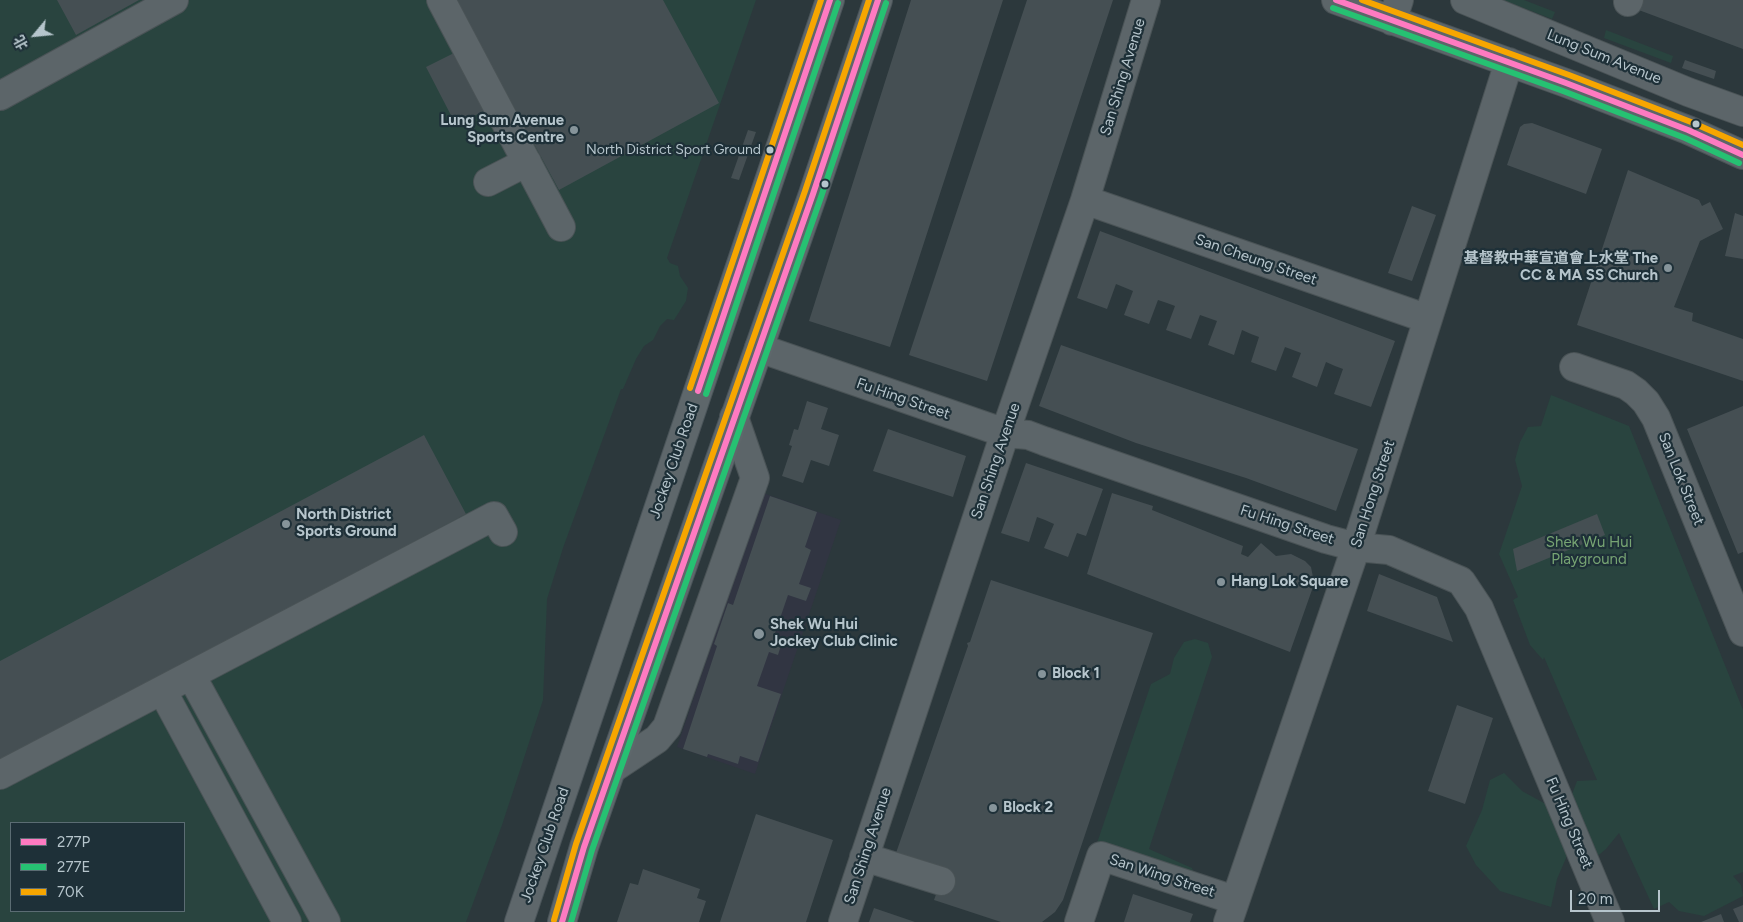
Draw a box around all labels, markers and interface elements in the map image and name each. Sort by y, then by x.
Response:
north arrow [10,10,60,60]
street label: San Shing Avenue [1097,16,1149,138]
street label: Lung Sum Avenue [1544,26,1664,88]
text: 北 [11,32,32,52]
place label: Lung Sum Avenue Sports Centre [440,112,564,147]
unlabelled marker [1691,119,1701,129]
marker: Lung Sum Avenue Sports Centre [568,124,580,136]
place label: North District Sport Ground [586,142,761,158]
marker: North District Sport Ground [765,145,775,155]
unlabelled marker [820,179,830,189]
street label: San Cheung Street [1193,231,1319,289]
place label: 基督教中華宣道會上水堂 The CC & MA SS Church [1464,250,1658,285]
marker: 基督教中華宣道會上水堂 The CC & MA SS Church [1662,262,1674,274]
street label: Fu Hing Street [854,375,952,423]
street label: Jockey Club Road [646,401,702,521]
street label: San Shing Avenue [968,401,1024,521]
street label: San Lok Street [1654,430,1708,528]
street label: San Hong Street [1347,438,1399,550]
street label: Fu Hing Street [1238,501,1336,549]
place label: North District Sports Ground [296,506,397,541]
marker: North District Sports Ground [280,518,292,530]
park label: Shek Wu Hui Playground [1546,534,1632,569]
place label: Hang Lok Square [1231,573,1348,591]
marker: Hang Lok Square [1215,576,1227,588]
place label: Shek Wu Hui Jockey Club Clinic [770,616,898,651]
marker: Shek Wu Hui Jockey Club Clinic [752,627,766,641]
place label: Block 1 [1052,665,1100,683]
marker: Block 1 [1036,668,1048,680]
street label: Fu Hing Street [1542,775,1596,871]
street label: Jockey Club Road [517,785,573,905]
street label: San Shing Avenue [841,785,895,907]
place label: Block 2 [1003,799,1053,817]
marker: Block 2 [987,802,999,814]
legend [10,822,185,912]
text: 277P [57,833,90,851]
street label: San Wing Street [1107,850,1217,902]
text: 277E [57,858,90,876]
scale bar [1573,880,1663,912]
text: 70K [57,883,84,901]
text: 20 m [1578,890,1612,908]

